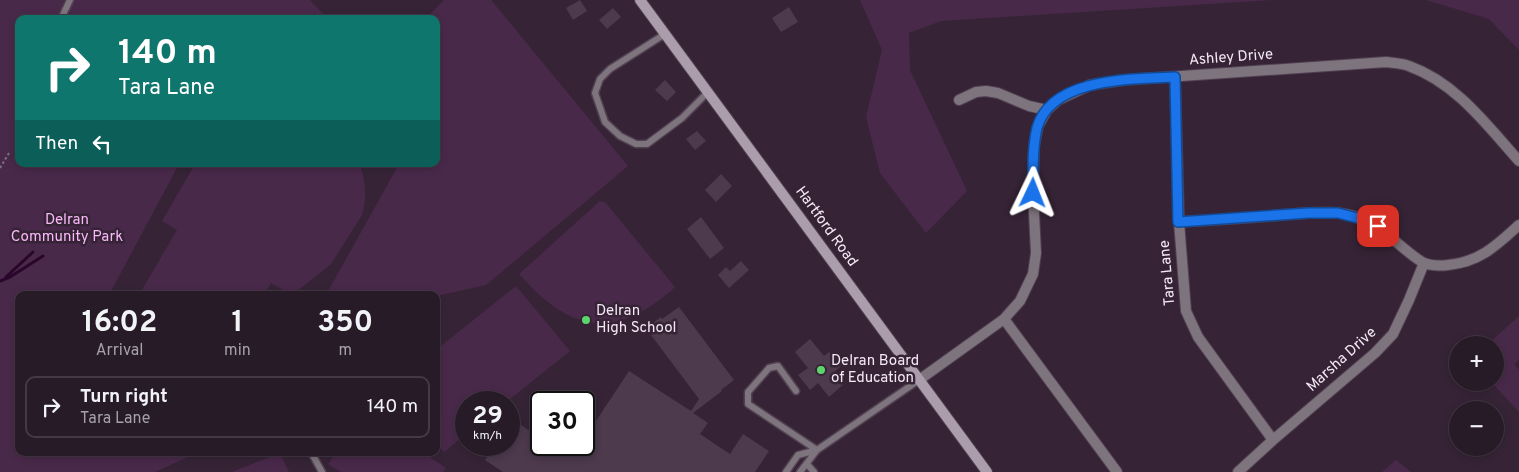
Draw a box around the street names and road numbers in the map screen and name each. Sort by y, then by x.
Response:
street label: Ashley Drive [1188,46,1274,70]
street label: Hartford Road [790,183,862,271]
street label: Tara Lane [1156,239,1180,307]
street label: Marsha Drive [1303,324,1381,396]

